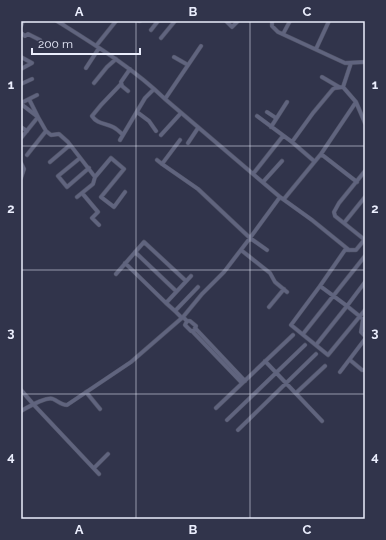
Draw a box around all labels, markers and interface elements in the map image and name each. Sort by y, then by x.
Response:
text: A [75,4,84,19]
text: B [189,4,198,19]
text: C [303,4,312,19]
scale bar [32,30,140,56]
text: 200 m [38,37,73,51]
text: 1 [8,77,15,92]
text: 1 [372,77,379,92]
text: 2 [7,201,15,216]
text: 2 [371,201,379,216]
text: 3 [7,325,15,340]
text: 3 [371,325,379,340]
text: 4 [7,449,15,464]
text: 4 [371,449,379,464]
text: A [75,522,84,537]
text: B [189,522,198,537]
text: C [303,522,312,537]

